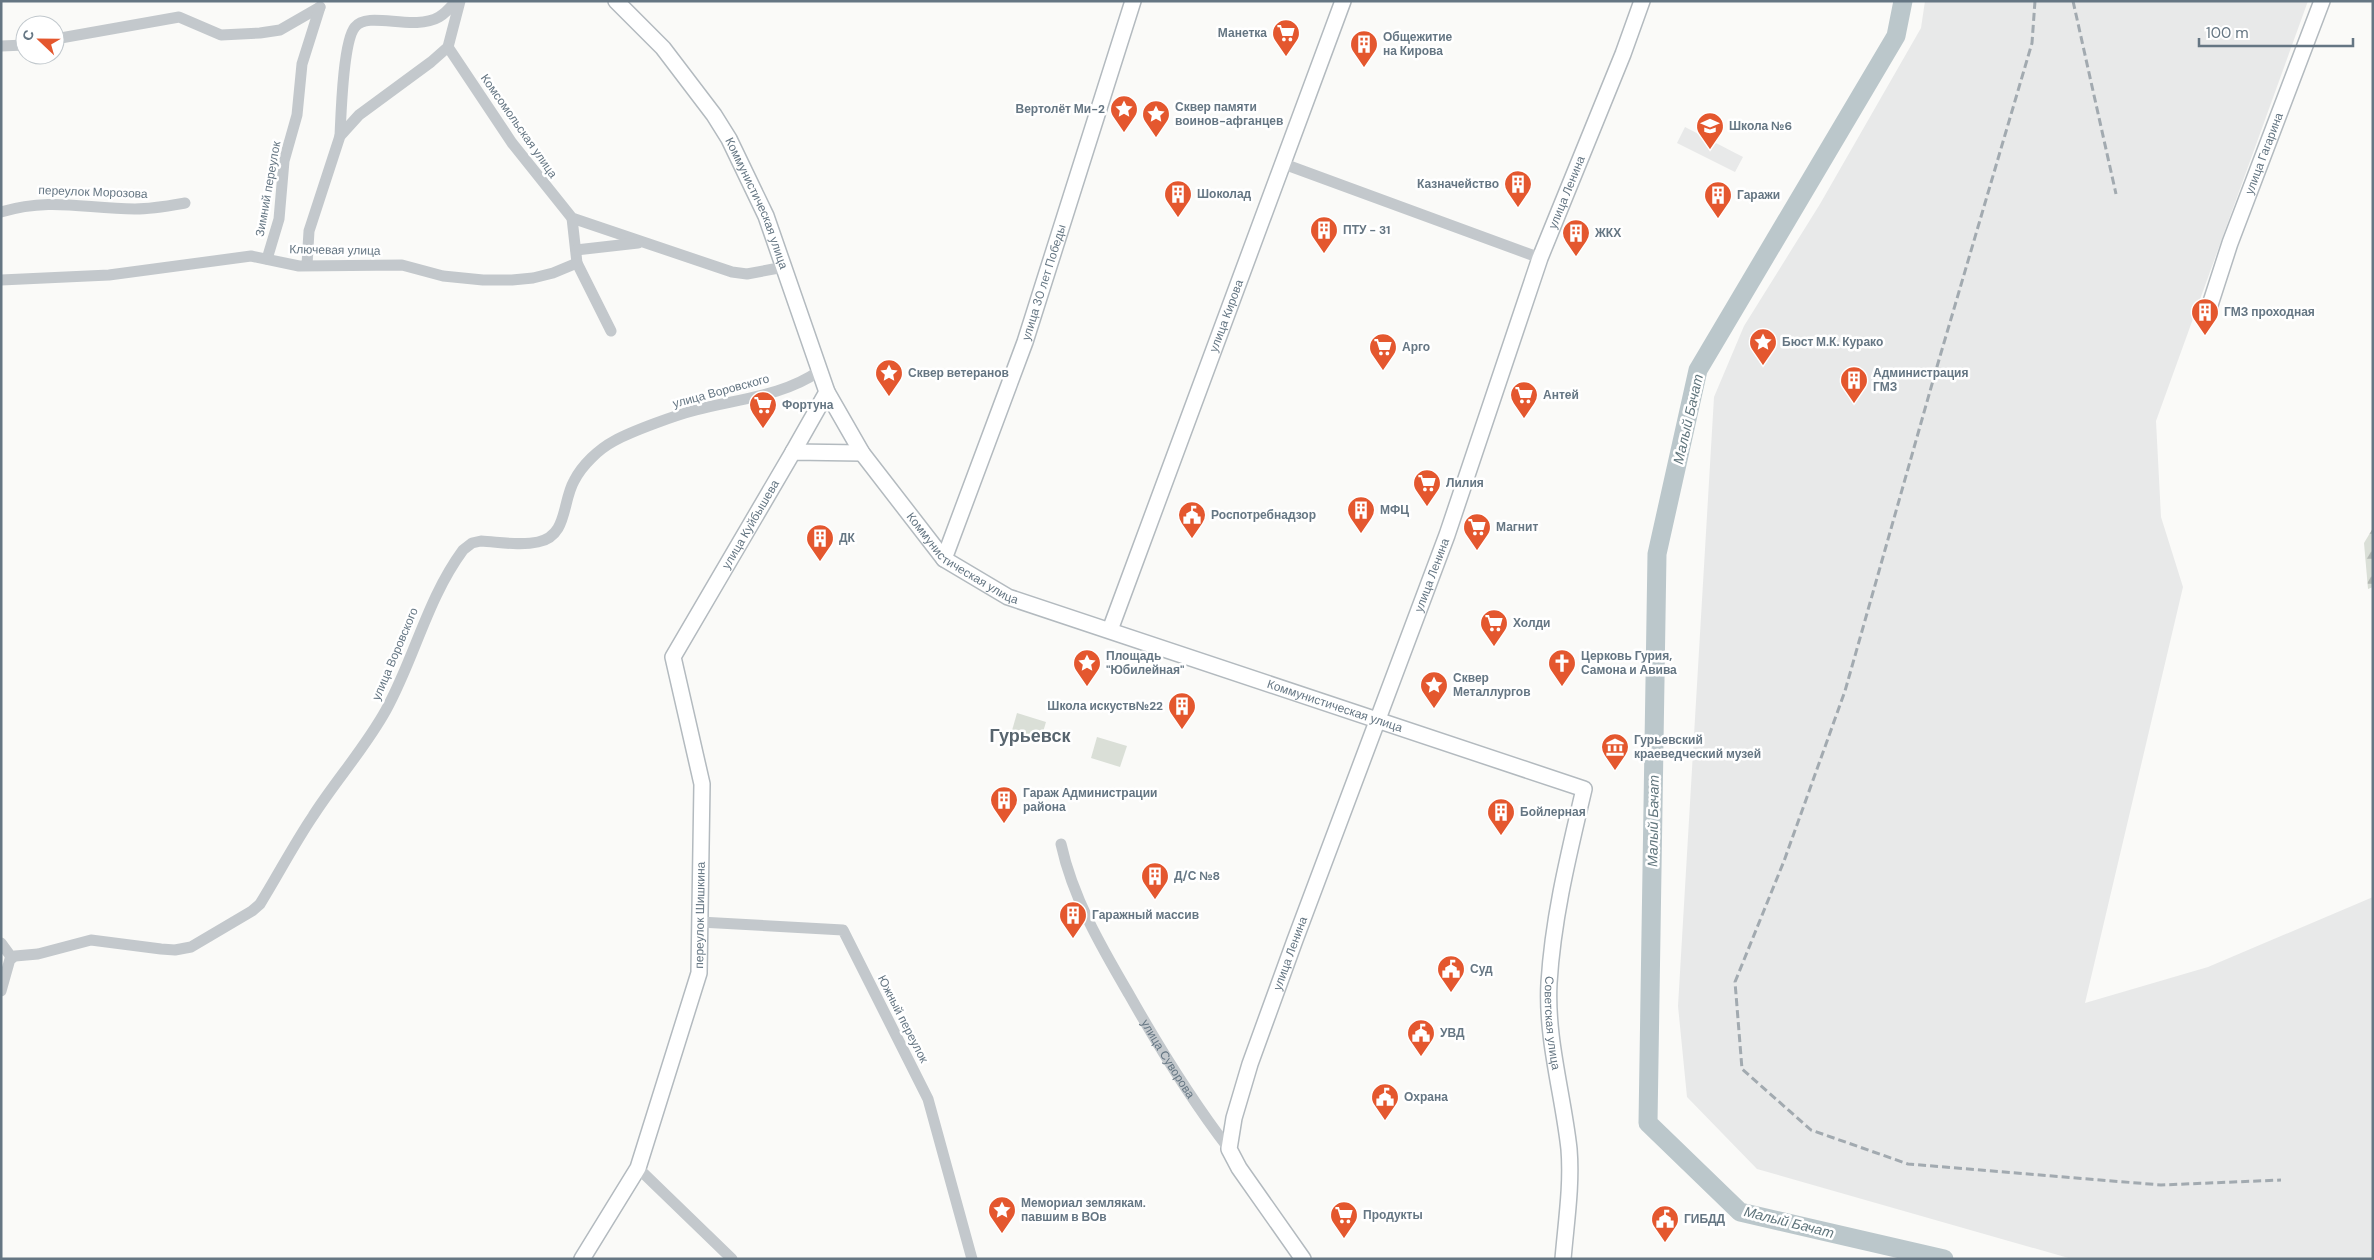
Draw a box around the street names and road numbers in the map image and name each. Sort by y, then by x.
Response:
street label: Комсомольская улица [477,71,561,181]
street label: улица Гагарина [2241,110,2287,197]
street label: Коммунистическая улица [721,135,792,271]
street label: Зимний переулок [252,139,284,238]
street label: улица Ленина [1545,153,1589,231]
street label: переулок Морозова [38,182,148,202]
street label: улица 30 лет Победы [1018,223,1070,343]
street label: Ключевая улица [289,241,381,259]
street label: улица Кирова [1206,277,1247,354]
street label: улица Воровского [671,370,771,412]
street label: улица Куйбышева [718,477,783,572]
street label: Коммунистическая улица [903,509,1021,608]
street label: улица Ленина [1411,536,1453,614]
street label: улица Воровского [368,605,422,703]
street label: Коммунистическая улица [1265,676,1405,736]
street label: переулок Шишкина [691,861,709,969]
street label: улица Ленина [1269,914,1311,993]
street label: Южный переулок [874,972,932,1066]
street label: Советская улица [1541,975,1564,1071]
street label: улица Суворова [1137,1016,1199,1102]

